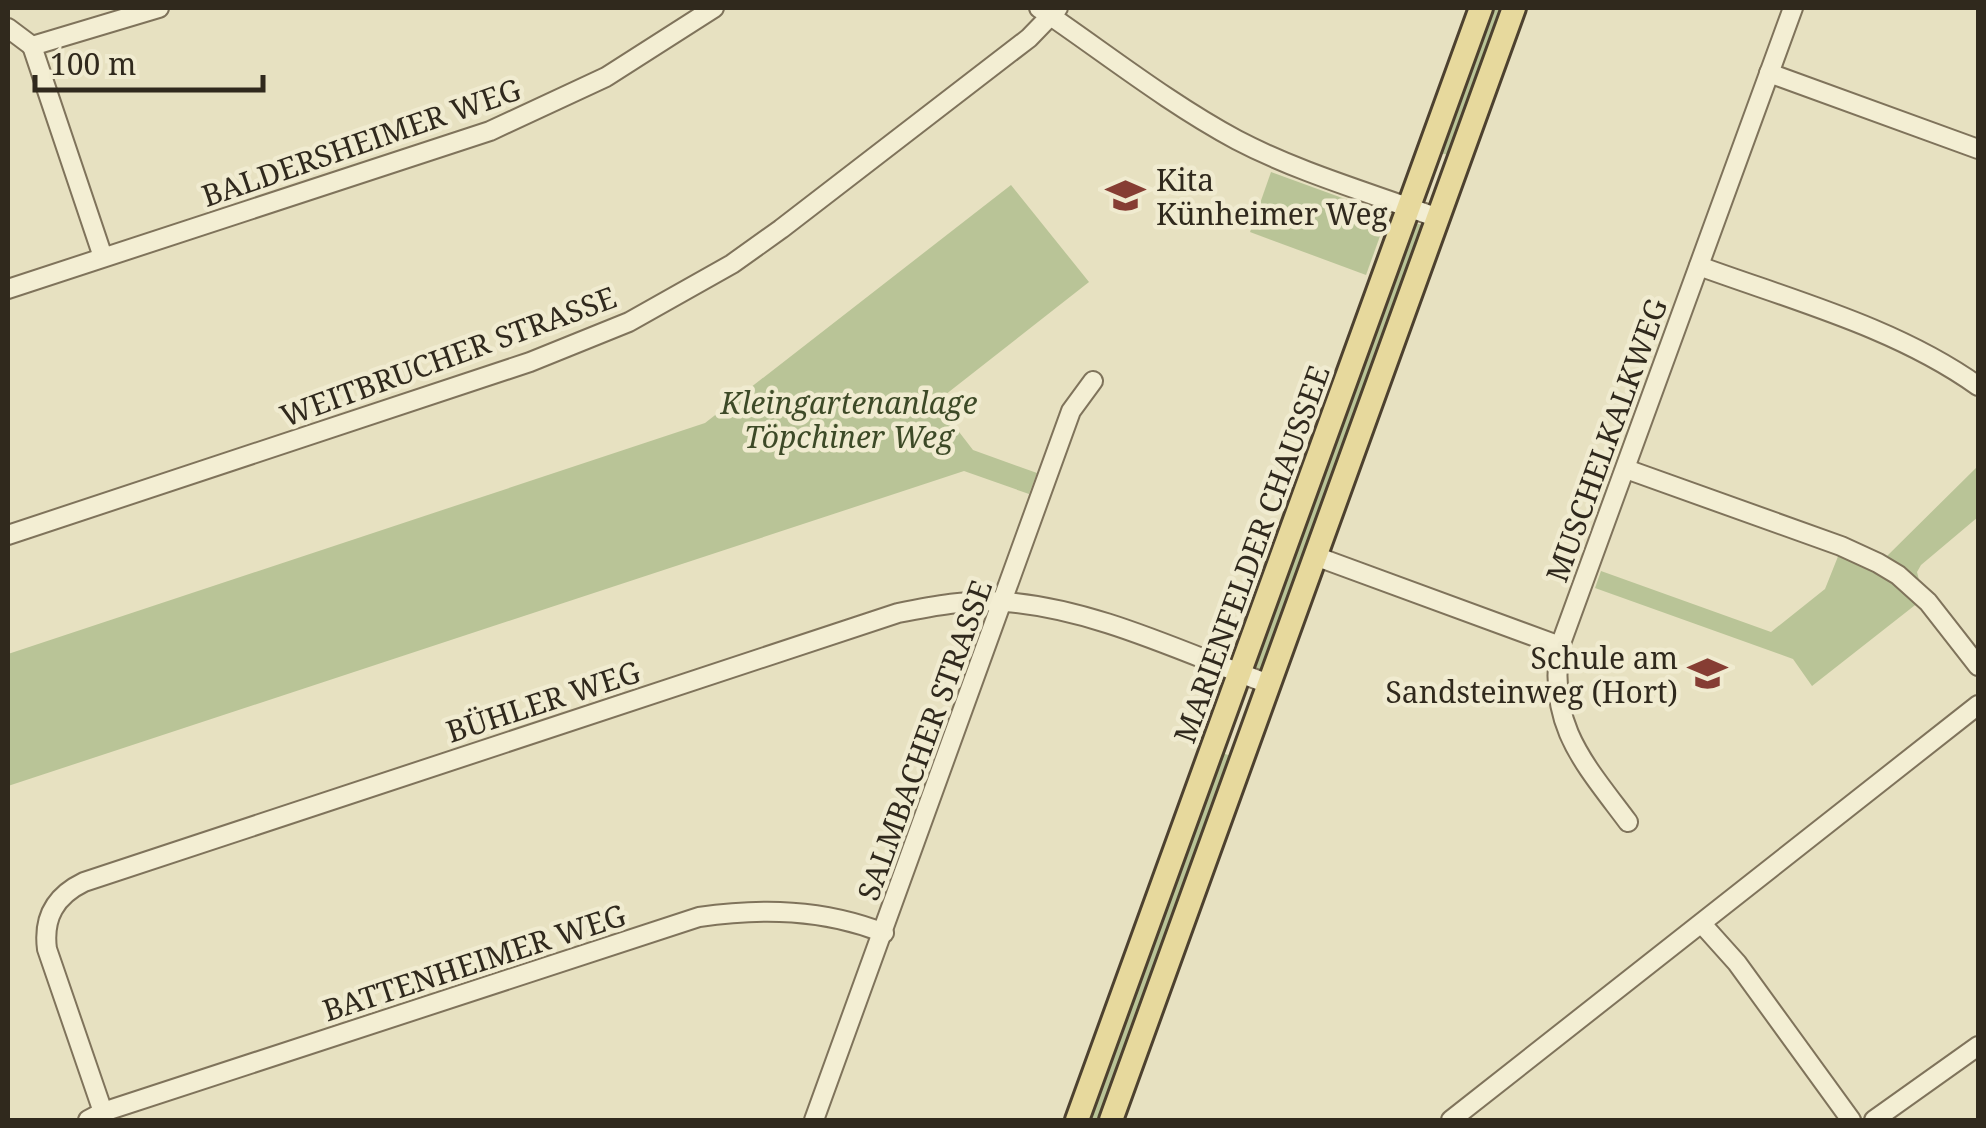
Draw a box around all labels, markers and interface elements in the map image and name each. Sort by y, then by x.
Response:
scale bar [35,30,262,92]
text: 100 m [50,43,136,84]
street label: BALDERSHEIMER WEG [196,68,526,216]
place label: Kita Künheimer Weg [1156,159,1388,234]
school or university icon: Kita Künheimer Weg [1105,175,1147,217]
street label: WEITBRUCHER STRASSE [274,276,622,436]
street label: MUSCHELKALKWEG [1536,293,1676,587]
street label: MARIENFELDER CHAUSSEE [1164,360,1338,748]
park label: Kleingartenanlage Töpchiner Weg [719,382,978,457]
street label: SALMBACHER STRASSE [847,574,1001,906]
place label: Schule am Sandsteinweg (Hort) [1386,637,1678,712]
street label: BÜHLER WEG [441,650,645,752]
school or university icon: Schule am Sandsteinweg (Hort) [1687,653,1729,695]
street label: BATTENHEIMER WEG [317,894,631,1030]

